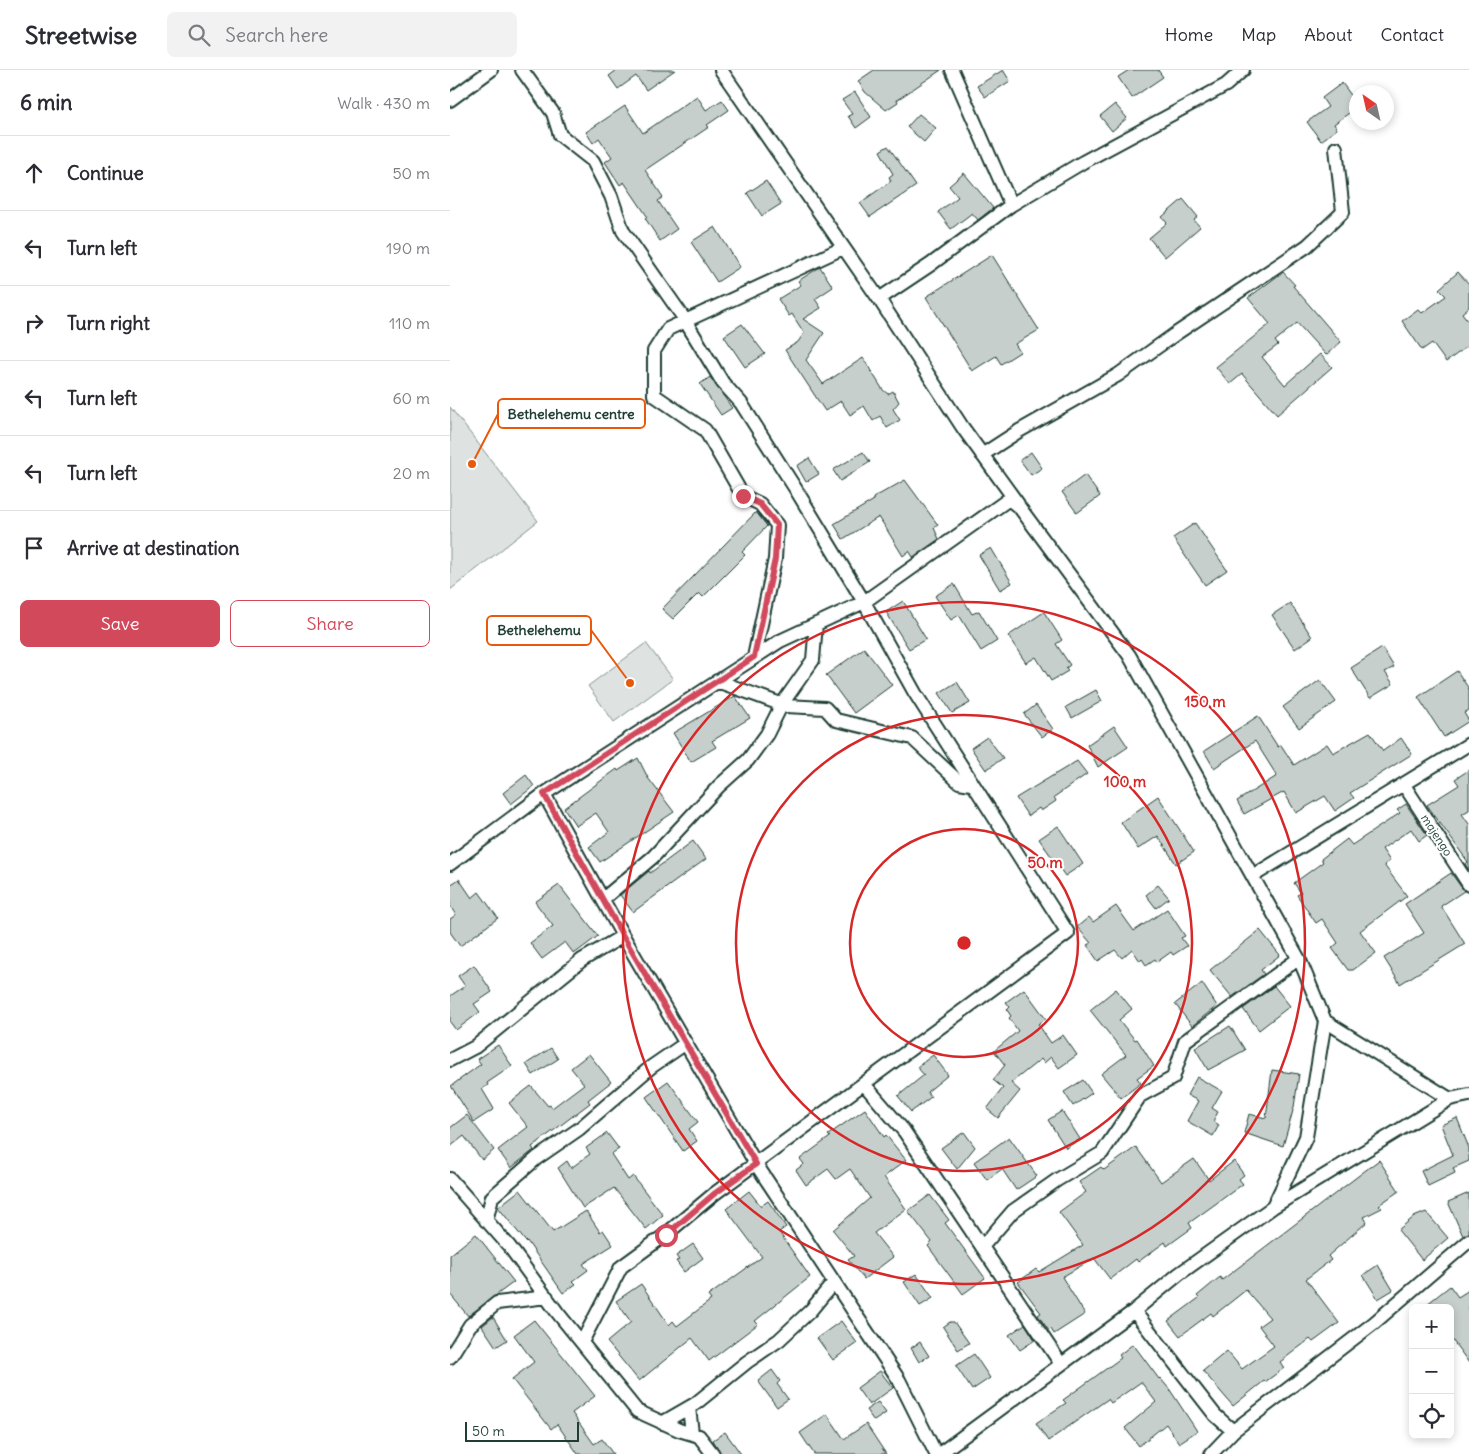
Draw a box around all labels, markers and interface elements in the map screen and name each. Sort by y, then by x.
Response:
search box [167,12,517,57]
text: Streetwise [25,20,137,50]
icon: search [185,21,213,49]
text: Search here [225,23,328,47]
text: Home [1165,23,1213,46]
text: Map [1241,23,1276,46]
text: About [1304,23,1352,46]
text: Contact [1380,23,1444,46]
north arrow [1349,85,1394,130]
text: 6 min [20,89,72,116]
text: Walk · 430 m [337,93,430,113]
icon: ahead [20,159,48,187]
text: Continue [67,161,144,185]
text: 50 m [392,163,430,183]
icon: left [20,234,48,262]
text: Turn left [67,236,137,260]
text: 190 m [386,238,430,258]
icon: right [20,309,48,337]
text: Turn right [67,311,150,335]
text: 110 m [389,313,430,333]
icon: left [20,384,48,412]
text: Turn left [67,386,137,410]
text: 60 m [392,388,430,408]
callout: Bethelehemu centre [498,399,645,428]
text: Bethelehemu centre [507,405,635,423]
icon: left [20,459,48,487]
text: Turn left [67,461,137,485]
text: 20 m [393,463,430,483]
route end [732,485,755,508]
icon: arrive [20,534,48,562]
text: Arrive at destination [67,536,240,560]
button: Save [20,600,220,647]
button: Share [230,600,430,647]
callout: Bethelehemu [487,616,591,645]
text: Bethelehemu [497,621,581,639]
text: 150 m [1184,692,1226,711]
text: 100 m [1104,772,1146,791]
street label: majengo [1418,811,1456,859]
text: 50 m [1027,853,1063,872]
centre of rings [955,934,973,952]
route start [655,1224,678,1247]
map controls [1409,1304,1454,1439]
button: + [1409,1304,1454,1349]
button: − [1409,1349,1454,1394]
button: locate [1409,1394,1454,1439]
scale bar [465,1419,579,1442]
text: 50 m [472,1422,505,1440]

